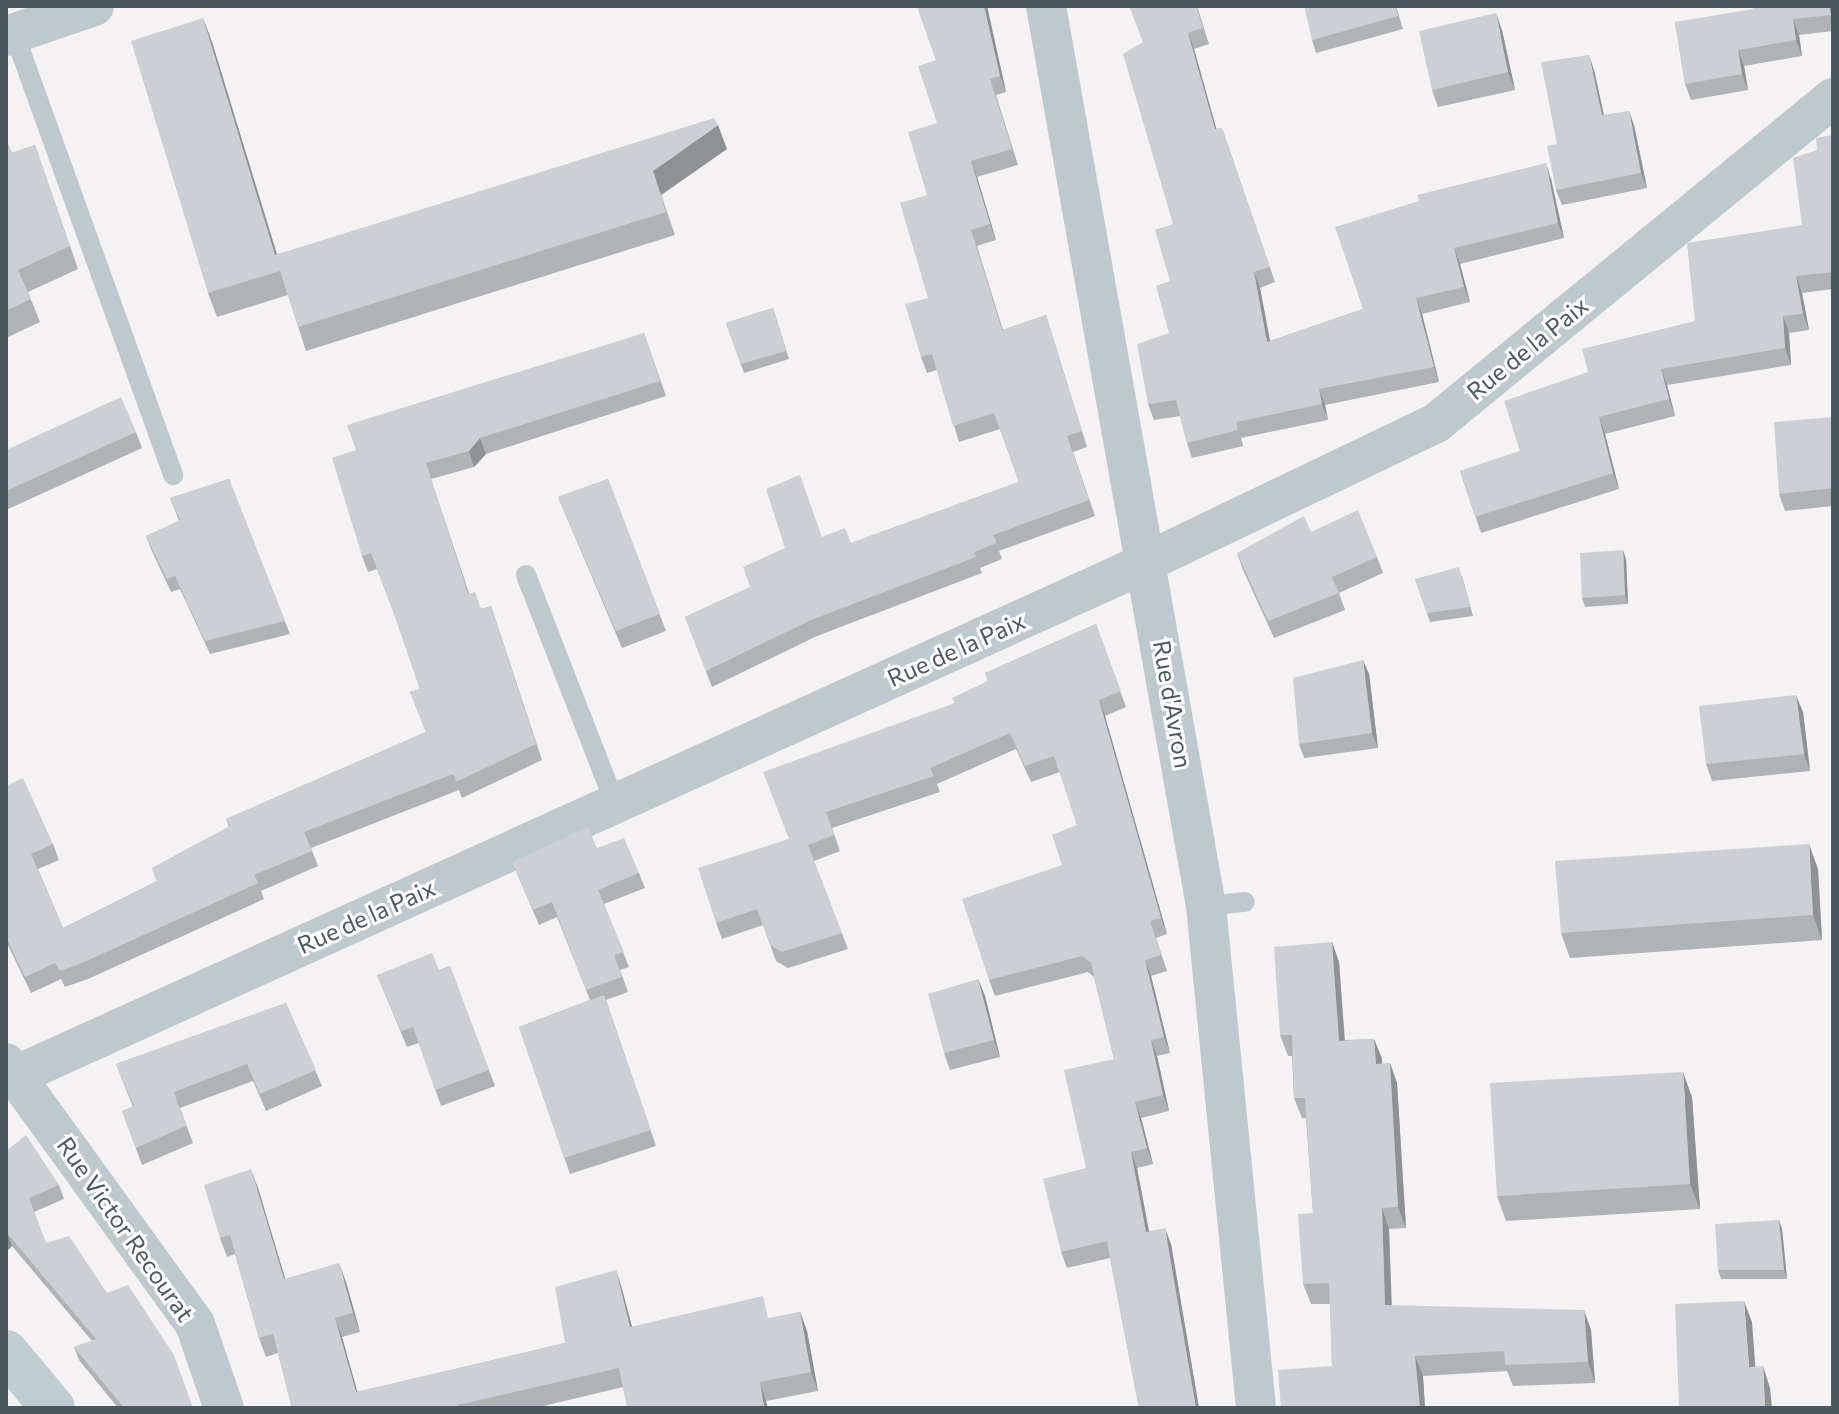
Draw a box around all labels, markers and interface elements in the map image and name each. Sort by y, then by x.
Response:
street label: Rue de la Paix [1461,290,1593,406]
street label: Rue de la Paix [883,606,1029,692]
street label: Rue d'Avron [1148,638,1198,770]
street label: Rue de la Paix [293,873,439,959]
street label: Rue Victor Recourat [52,1131,200,1327]

